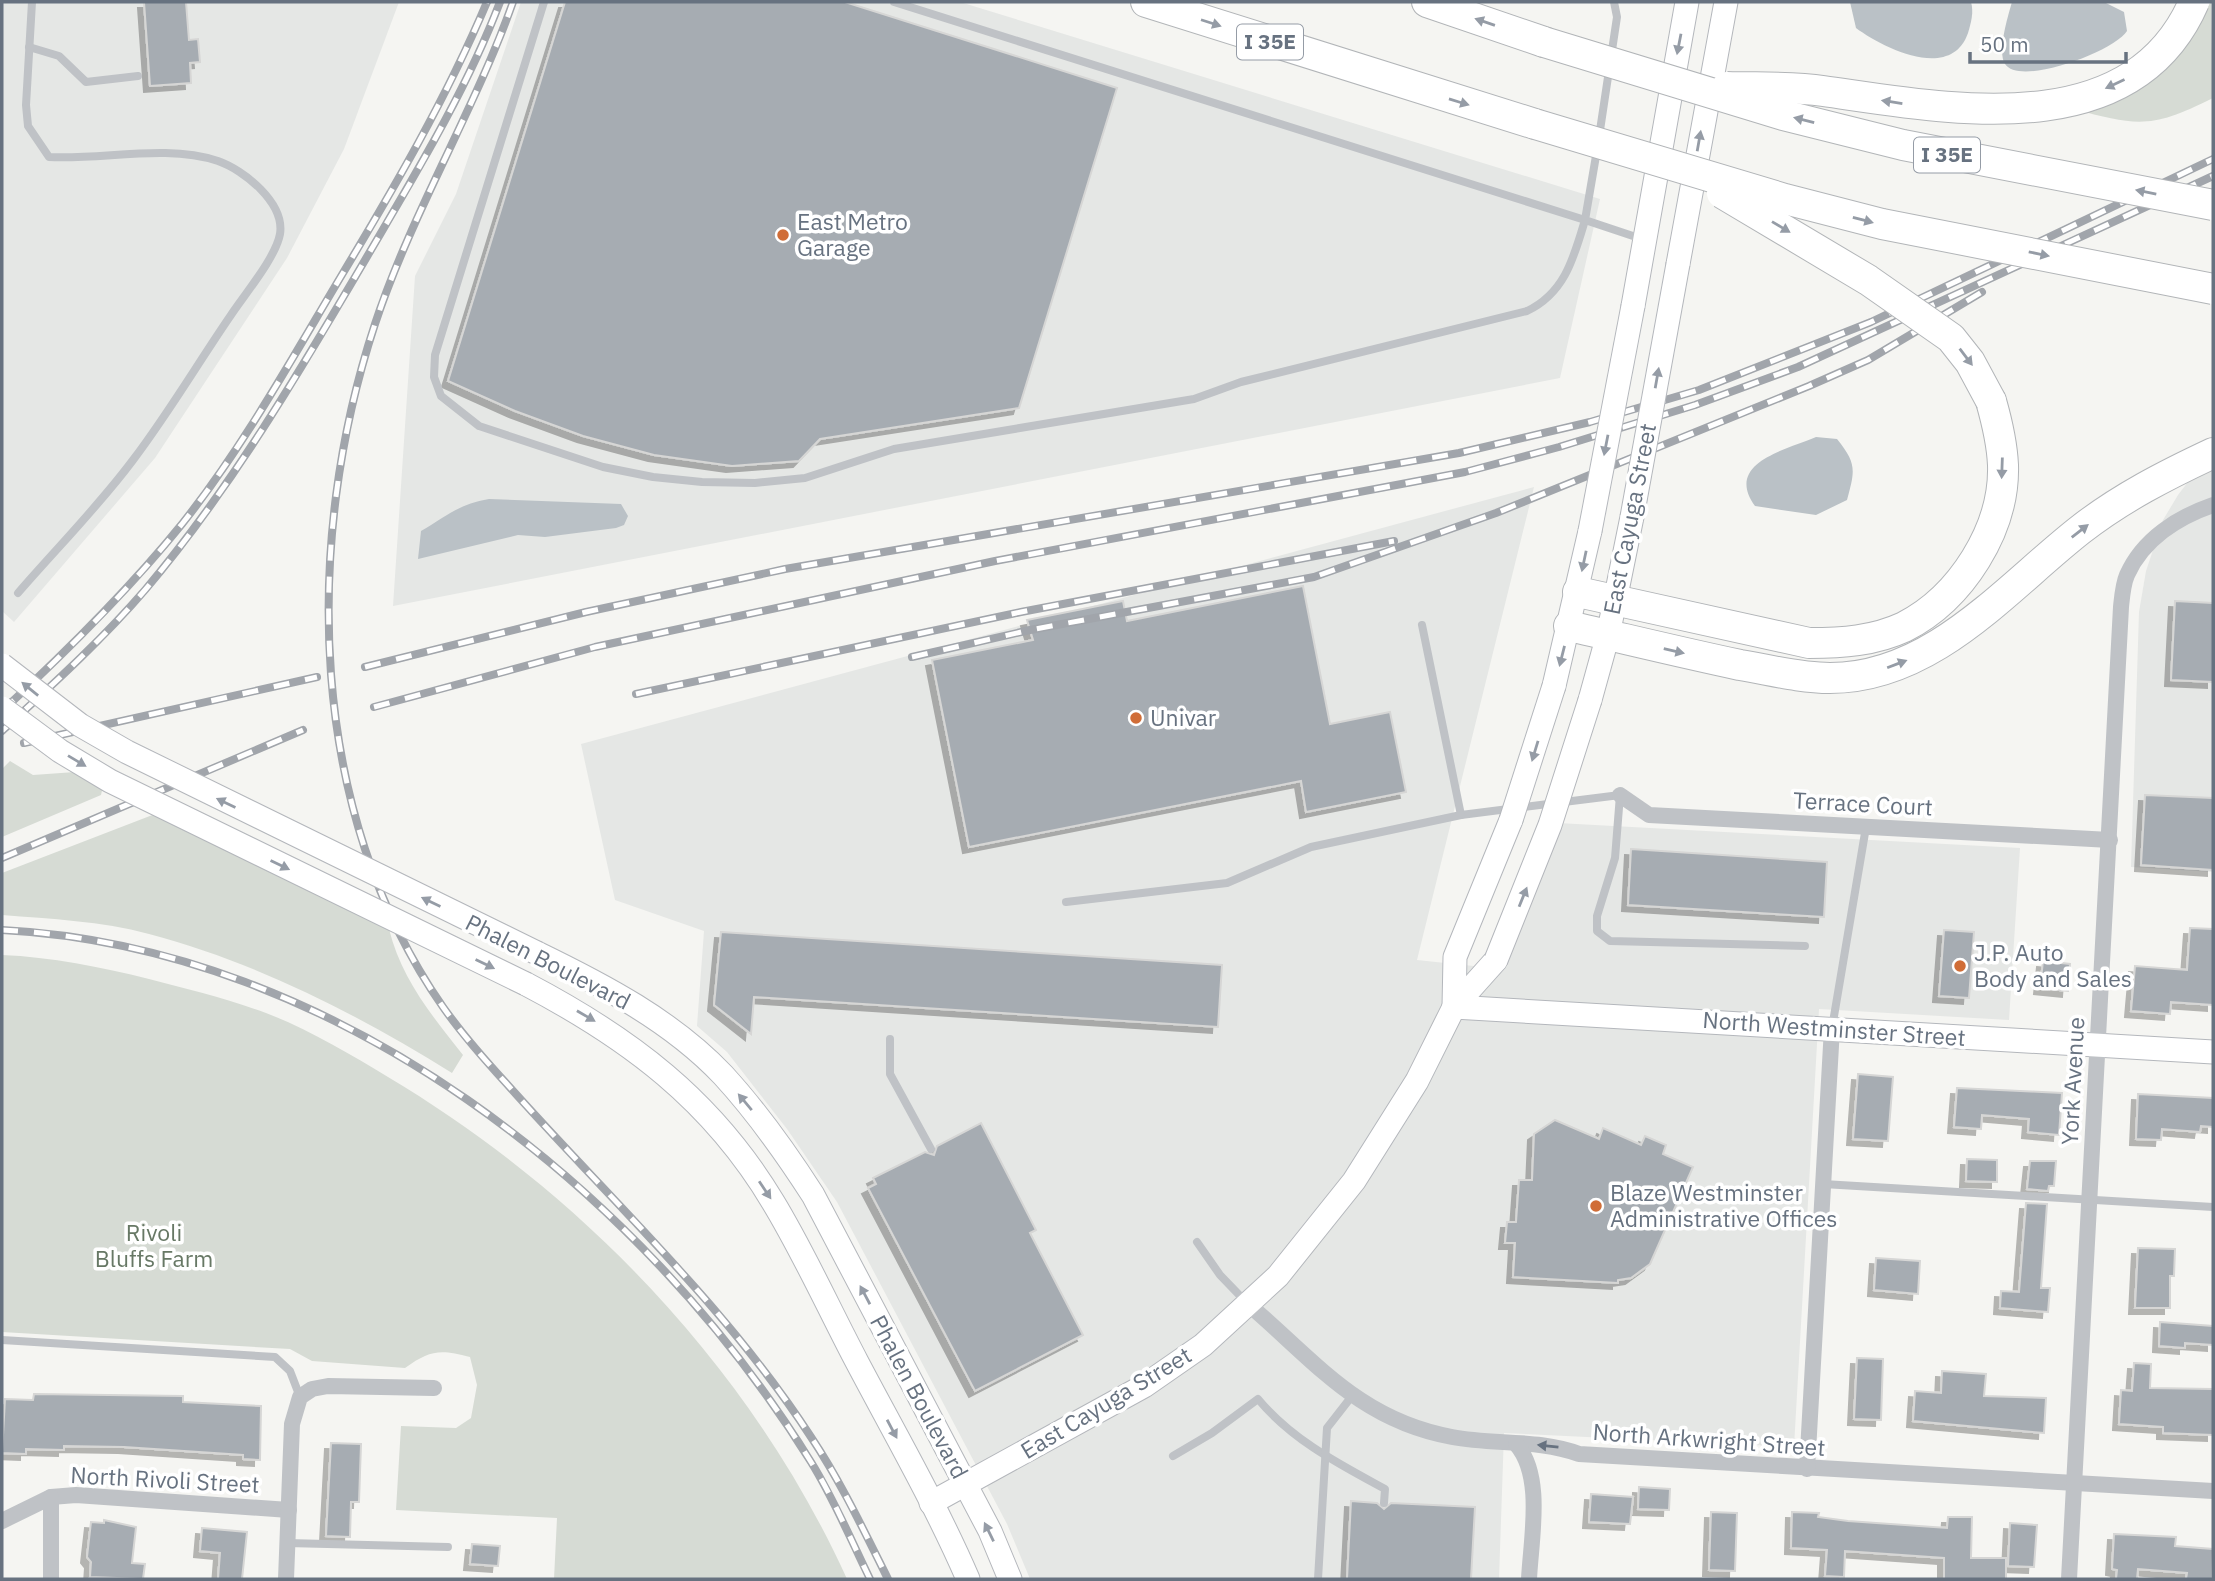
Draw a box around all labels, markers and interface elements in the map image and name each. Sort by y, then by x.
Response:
one-way arrow [1475,16,1496,27]
one-way arrow [1200,18,1221,29]
scale bar [1970,21,2126,65]
road number: I 35E [1237,24,1303,60]
text: 50 m [1980,30,2029,58]
one-way arrow [1673,33,1684,55]
one-way arrow [2105,78,2125,90]
one-way arrow [1880,96,1902,107]
one-way arrow [1449,97,1470,107]
one-way arrow [1793,114,1815,125]
one-way arrow [1694,130,1705,152]
road number: I 35E [1914,138,1980,172]
one-way arrow [2135,186,2157,197]
place label: East Metro Garage [797,206,908,262]
one-way arrow [1852,215,1874,226]
one-way arrow [1772,220,1791,233]
marker: East Metro Garage [775,227,791,243]
one-way arrow [2028,249,2050,260]
one-way arrow [1959,348,1973,366]
one-way arrow [1652,366,1663,388]
street label: East Cayuga Street [1596,421,1662,617]
one-way arrow [1601,434,1612,456]
one-way arrow [1996,457,2007,479]
one-way arrow [2071,524,2089,538]
one-way arrow [1578,550,1589,572]
one-way arrow [1556,645,1567,667]
one-way arrow [1663,645,1685,656]
one-way arrow [1887,659,1908,670]
one-way arrow [22,681,40,696]
place label: Univar [1150,702,1217,732]
marker: Univar [1128,710,1144,726]
one-way arrow [1529,741,1540,762]
one-way arrow [68,755,87,768]
street label: Terrace Court [1793,784,1934,822]
one-way arrow [216,797,236,809]
one-way arrow [270,859,290,871]
one-way arrow [1517,887,1528,908]
one-way arrow [421,896,441,908]
street label: Phalen Boulevard [461,907,636,1016]
place label: J.P. Auto Body and Sales [1974,937,2132,993]
one-way arrow [475,958,495,970]
marker: J.P. Auto Body and Sales [1952,958,1968,974]
street label: North Westminster Street [1702,1004,1967,1052]
one-way arrow [576,1010,596,1022]
street label: York Avenue [2054,1016,2090,1146]
one-way arrow [738,1094,753,1112]
place label: Blaze Westminster Administrative Offices [1610,1177,1838,1233]
one-way arrow [759,1180,772,1200]
marker: Blaze Westminster Administrative Offices [1588,1198,1604,1214]
park label: Rivoli Bluffs Farm [95,1217,213,1273]
one-way arrow [860,1285,871,1305]
street label: Phalen Boulevard [864,1309,976,1484]
street label: East Cayuga Street [1015,1339,1196,1465]
street label: North Arkwright Street [1592,1416,1826,1462]
one-way arrow [887,1419,898,1439]
one-way arrow [1537,1440,1559,1451]
street label: North Rivoli Street [70,1459,260,1499]
one-way arrow [984,1521,995,1542]

